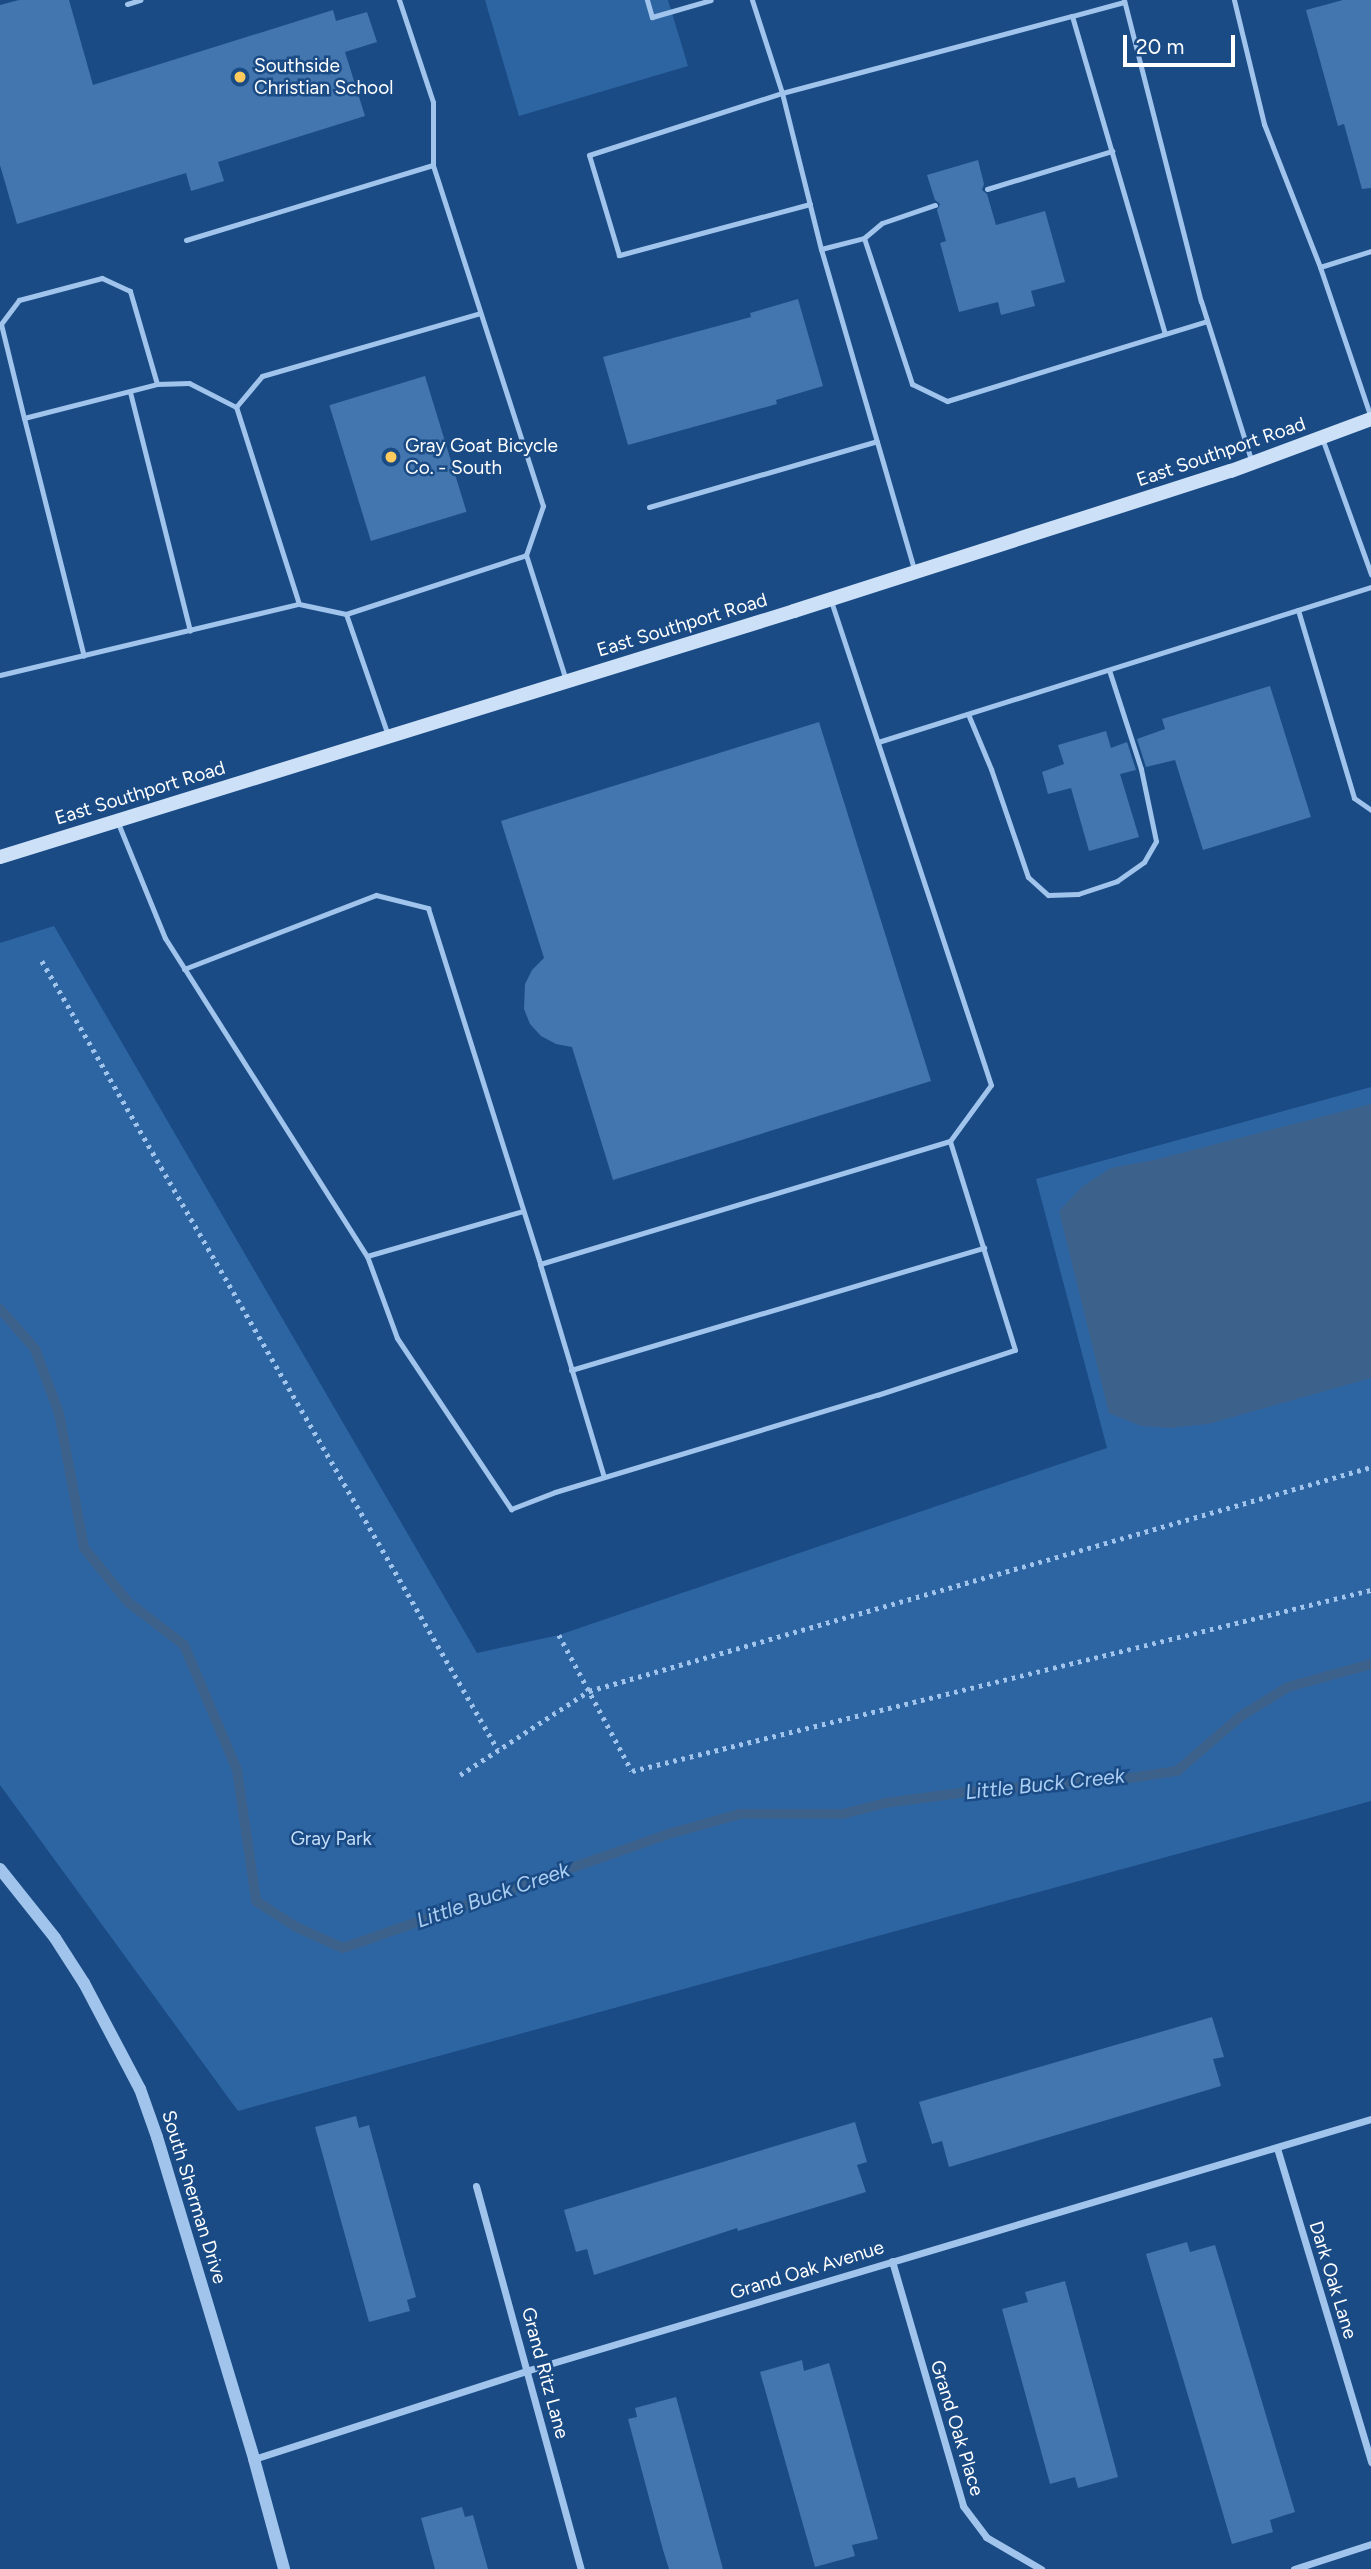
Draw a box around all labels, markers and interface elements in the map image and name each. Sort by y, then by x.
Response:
scale bar [1126,21,1238,65]
text: 20 m [1136,34,1184,59]
place label: Southside Christian School [254,55,393,99]
marker: Southside Christian School [232,69,248,85]
street label: East Southport Road [1134,412,1308,492]
place label: Gray Goat Bicycle Co. - South [405,435,558,479]
marker: Gray Goat Bicycle Co. - South [383,449,399,465]
street label: East Southport Road [594,588,770,662]
street label: East Southport Road [52,756,228,830]
water label: Little Buck Creek [964,1763,1126,1805]
park label: Gray Park [290,1828,372,1850]
water label: Little Buck Creek [413,1857,573,1933]
street label: South Sherman Drive [157,2108,231,2286]
street label: Dark Oak Lane [1304,2218,1362,2342]
street label: Grand Oak Avenue [727,2236,887,2304]
street label: Grand Ritz Lane [517,2305,573,2441]
street label: Grand Oak Place [926,2357,988,2499]

